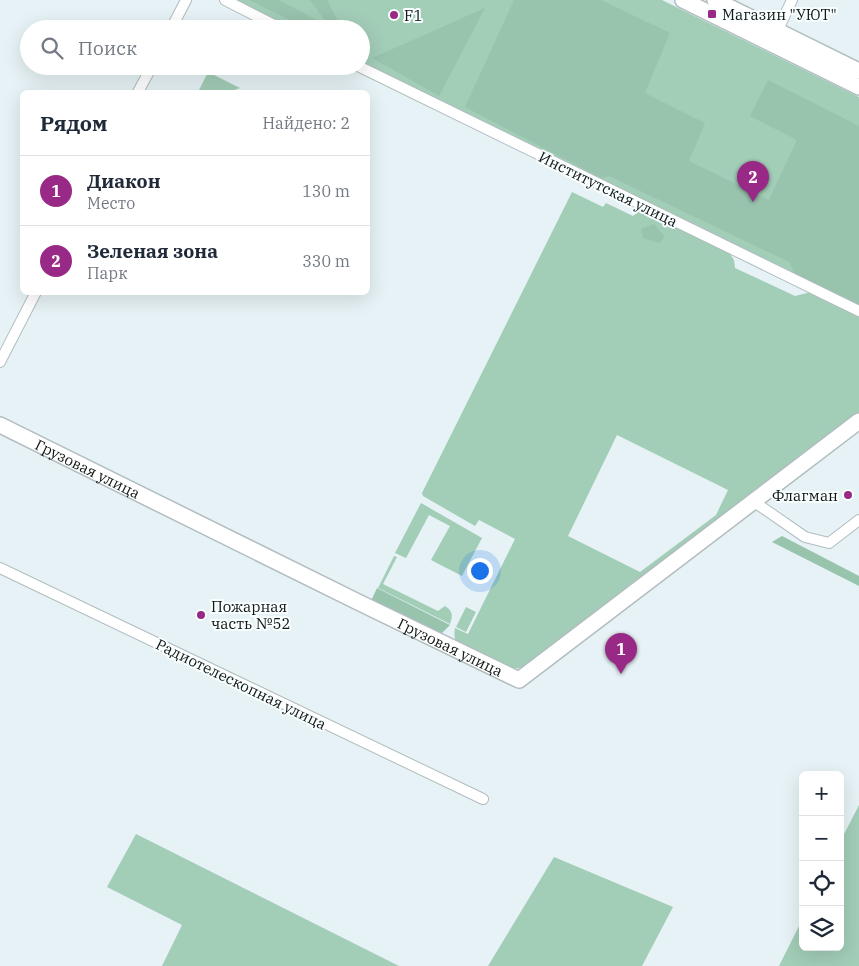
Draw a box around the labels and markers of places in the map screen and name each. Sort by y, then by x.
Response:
place label: Магазин "УЮТ" [722,5,837,24]
place label: F1 [404,6,422,25]
marker: Магазин "УЮТ" [706,8,718,20]
marker: F1 [388,9,400,21]
pin: 2 [737,161,769,202]
place label: Флагман [772,486,838,505]
marker: Флагман [842,489,854,501]
place label: Пожарная часть №52 [211,597,291,633]
marker: Пожарная часть №52 [195,609,207,621]
pin: 1 [605,633,637,674]

